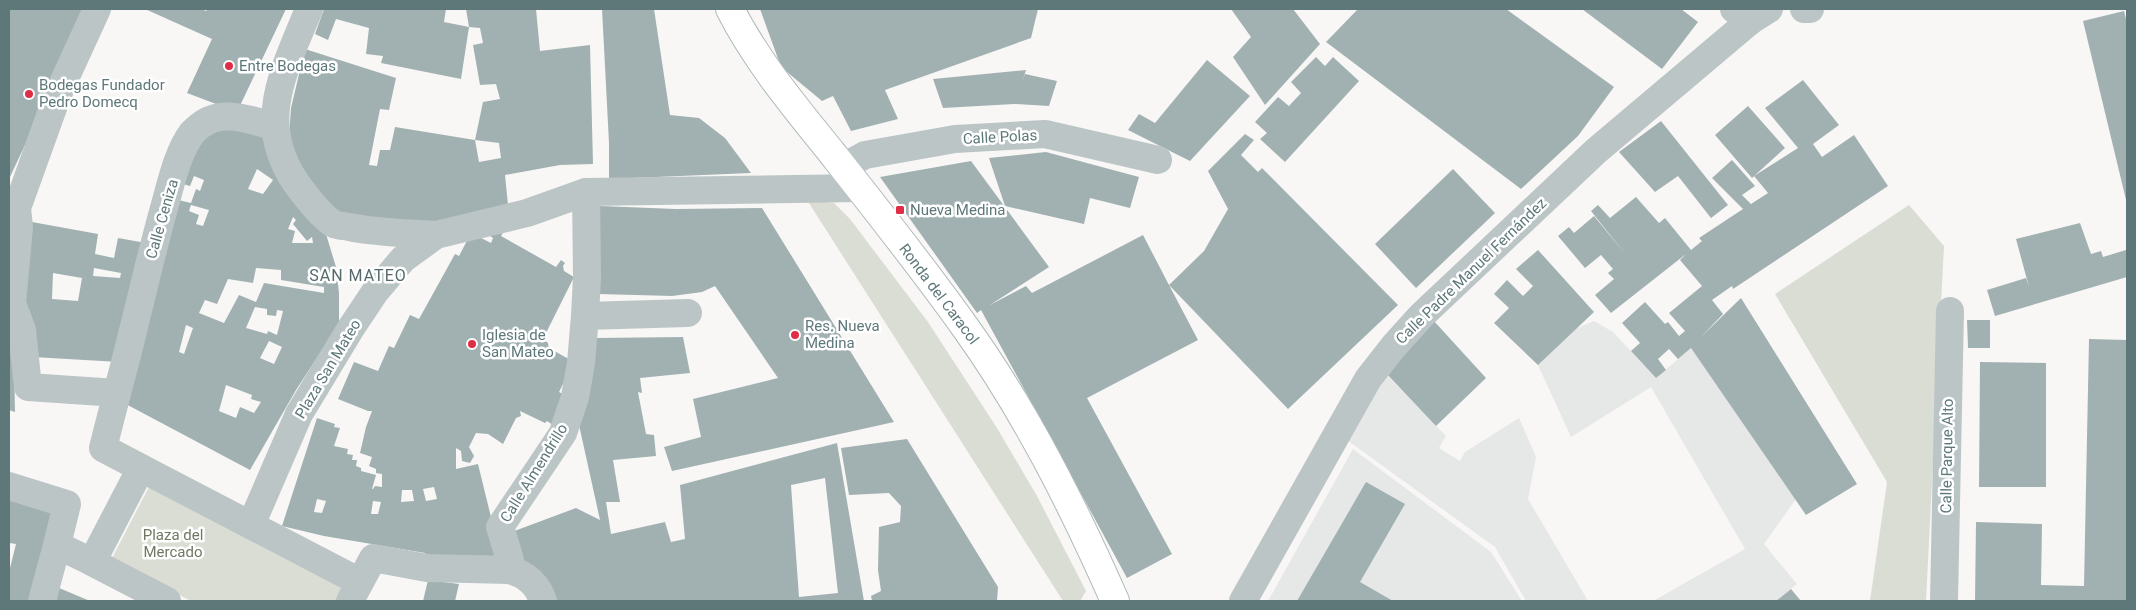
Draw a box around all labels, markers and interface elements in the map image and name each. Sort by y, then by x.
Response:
place label: Entre Bodegas [239,57,336,75]
marker: Entre Bodegas [223,60,235,72]
place label: Bodegas Fundador Pedro Domecq [39,76,165,111]
marker: Bodegas Fundador Pedro Domecq [23,88,35,100]
street label: Calle Polas [962,126,1038,148]
street label: Calle Ceniza [142,177,182,261]
street label: Calle Padre Manuel Fernández [1392,194,1550,348]
place label: Nueva Medina [910,201,1005,219]
marker: Nueva Medina [894,204,906,216]
street label: Ronda del Caracol [895,240,983,348]
district label: SAN MATEO [309,266,407,285]
street label: Plaza San Mateo [291,316,365,422]
place label: Res. Nueva Medina [805,317,880,352]
place label: Iglesia de San Mateo [482,326,554,361]
marker: Res. Nueva Medina [789,329,801,341]
marker: Iglesia de San Mateo [466,338,478,350]
street label: Calle Parque Alto [1937,399,1957,513]
street label: Calle Almendrillo [496,420,572,526]
park label: Plaza del Mercado [143,526,203,561]

